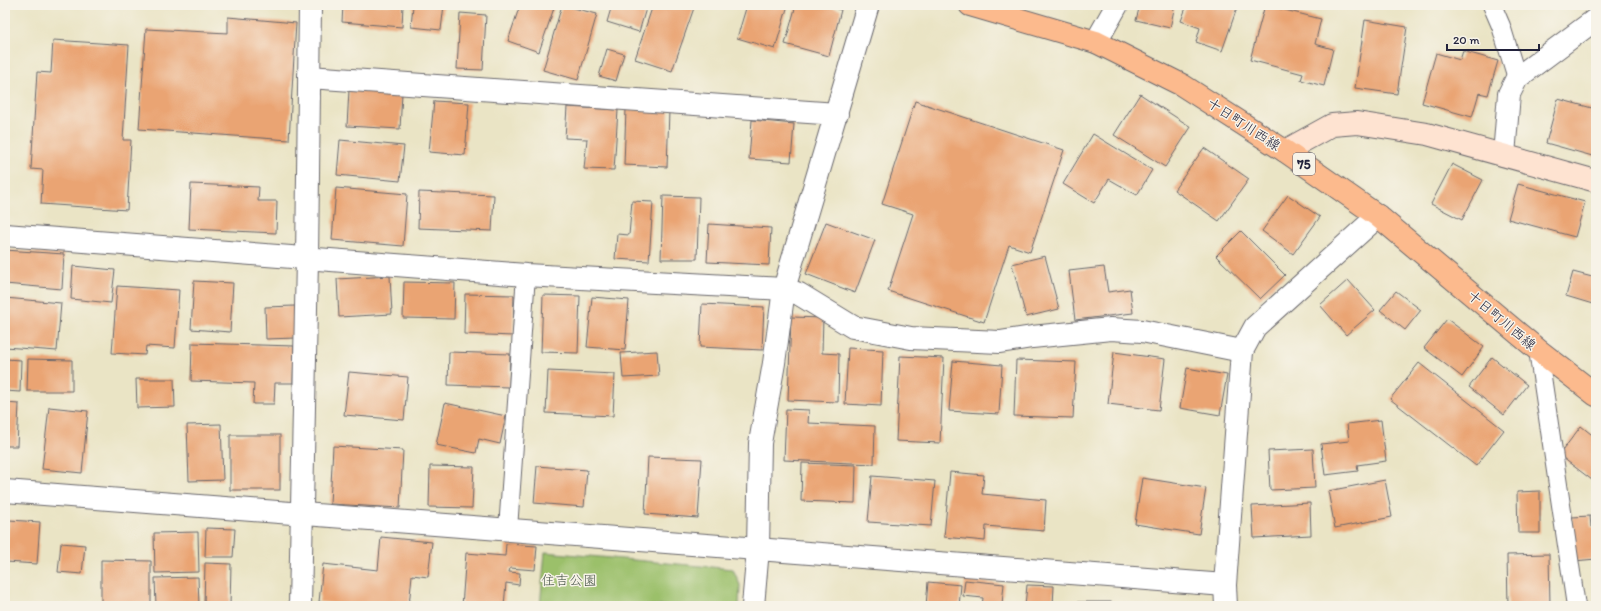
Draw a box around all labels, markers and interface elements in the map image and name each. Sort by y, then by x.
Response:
scale bar [1447,26,1539,52]
text: 20 m [1453,33,1480,47]
street label: 十日町川西線 [1204,94,1284,154]
road number: 75 [1293,153,1315,175]
street label: 十日町川西線 [1464,287,1539,354]
park label: 住吉公園 [541,572,597,589]

